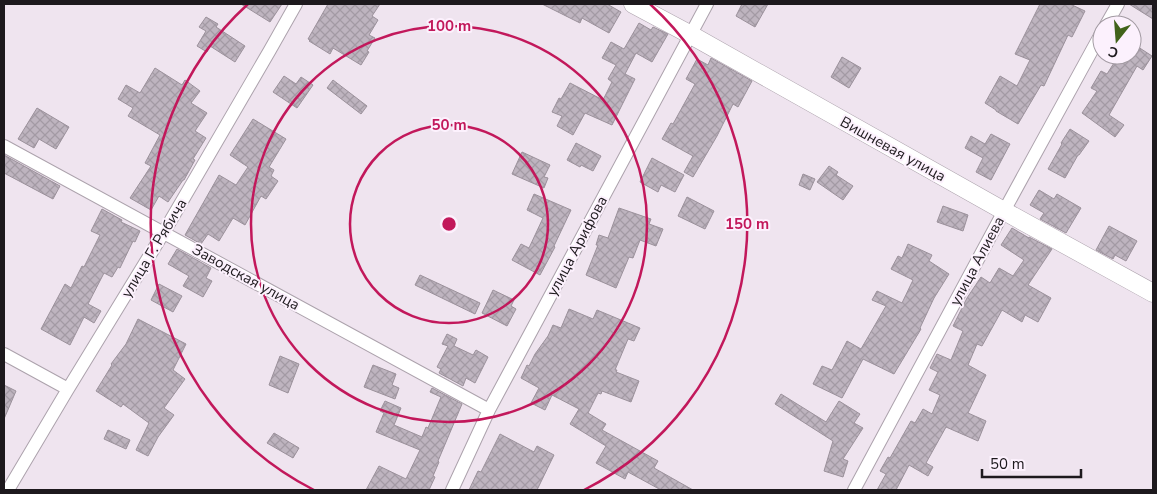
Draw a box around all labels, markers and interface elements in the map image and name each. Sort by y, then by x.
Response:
north arrow [1092,15,1142,65]
text: 100 m [427,16,471,36]
text: С [1106,41,1121,62]
street label: Вишневая улица [837,112,949,186]
text: 50 m [431,115,467,135]
street label: улица Арифова [542,192,612,300]
street label: улица Г. Рябича [117,195,191,301]
street label: улица Алиева [945,213,1009,309]
text: 150 m [725,214,769,234]
centre of rings [440,215,458,233]
street label: Заводская улица [189,239,303,315]
scale bar [982,446,1081,478]
text: 50 m [990,454,1025,474]

